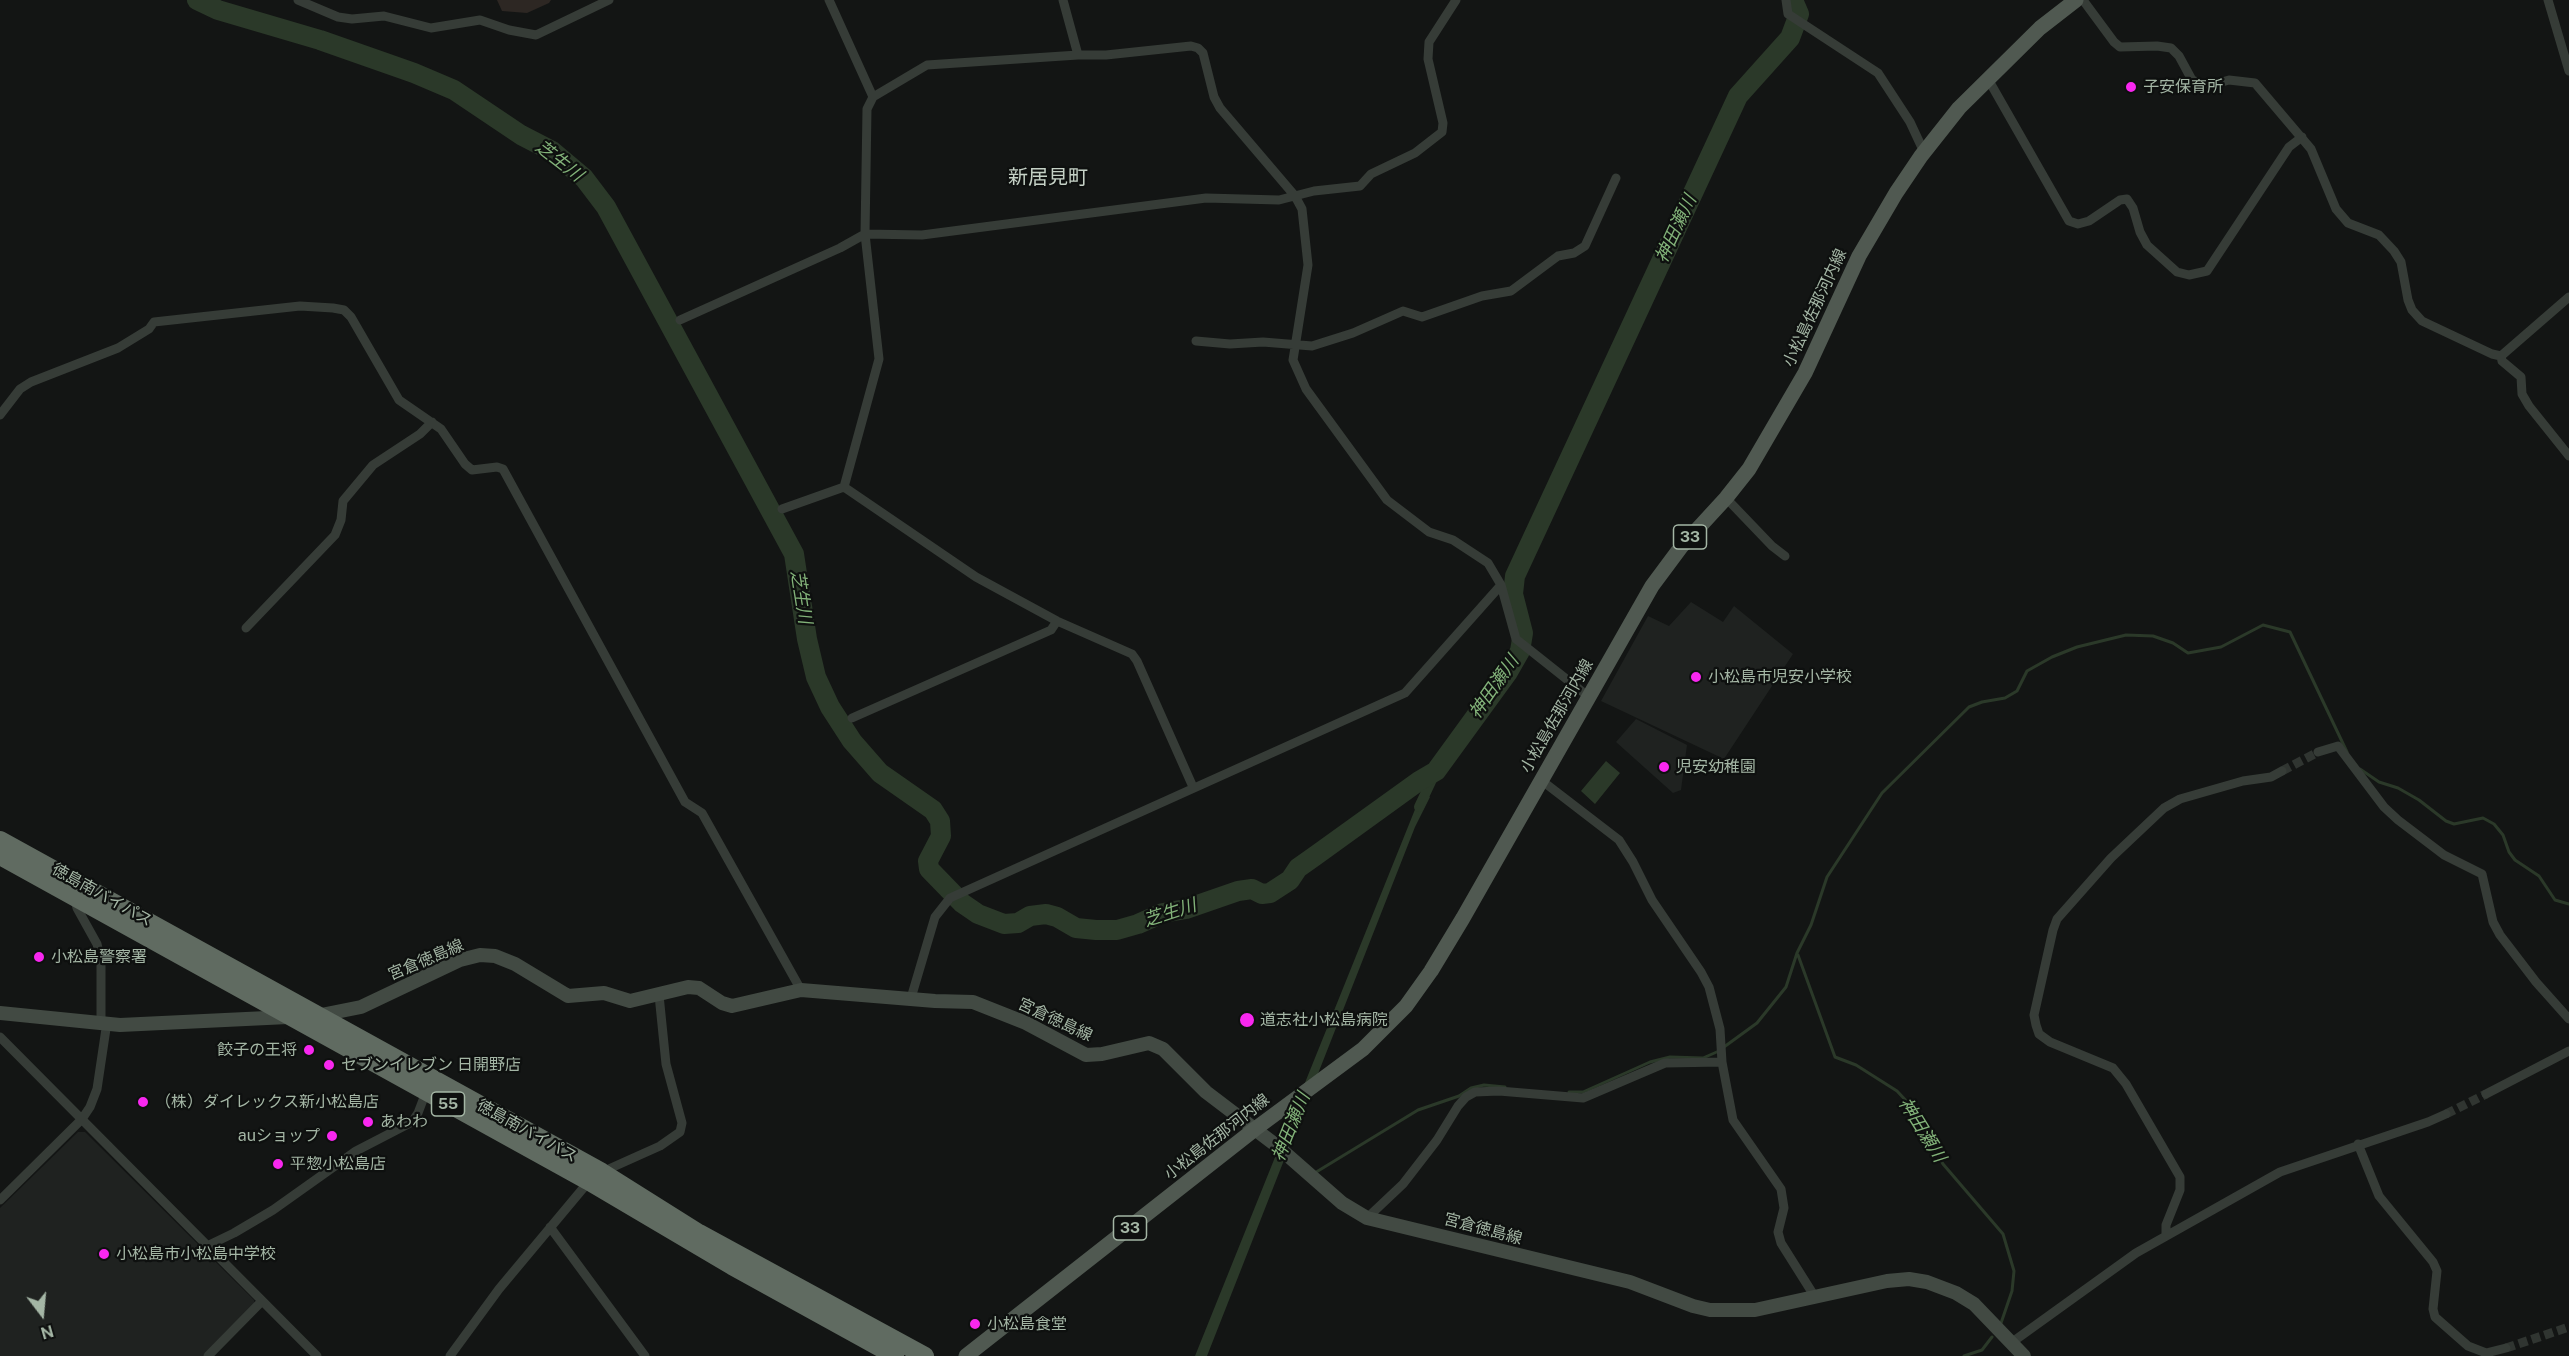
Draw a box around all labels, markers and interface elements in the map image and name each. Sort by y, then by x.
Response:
place label: 子安保育所 [2143,77,2223,97]
marker: 子安保育所 [2124,80,2138,94]
water label: 芝生川 [531,136,587,186]
district label: 新居見町 [1008,166,1088,190]
water label: 神田瀬川 [1651,192,1701,266]
street label: 小松島佐那河内線 [1779,246,1851,370]
road number: 33 [1674,525,1706,549]
water label: 芝生川 [786,569,816,625]
water label: 神田瀬川 [1465,651,1523,723]
street label: 小松島佐那河内線 [1517,656,1597,776]
place label: 小松島市児安小学校 [1708,667,1852,687]
marker: 小松島市児安小学校 [1689,670,1703,684]
place label: 児安幼稚園 [1676,757,1756,777]
marker: 児安幼稚園 [1657,760,1671,774]
street label: 徳島南バイパス [48,859,156,931]
water label: 芝生川 [1141,894,1199,932]
street label: 宮倉徳島線 [385,936,467,984]
place label: 小松島警察署 [51,947,147,967]
marker: 小松島警察署 [32,950,46,964]
street label: 宮倉徳島線 [1015,994,1095,1046]
place label: 道志社小松島病院 [1260,1010,1388,1030]
marker: 道志社小松島病院 [1238,1011,1256,1029]
place label: 餃子の王将 [217,1040,297,1060]
marker: 餃子の王将 [302,1043,316,1057]
place label: セブンイレブン 日開野店 [341,1055,521,1075]
marker: セブンイレブン 日開野店 [322,1058,336,1072]
street label: 小松島佐那河内線 [1161,1090,1273,1184]
water label: 神田瀬川 [1268,1090,1314,1164]
place label: （株）ダイレックス新小松島店 [155,1092,379,1112]
road number: 55 [432,1092,464,1116]
water label: 神田瀬川 [1894,1094,1950,1166]
marker: （株）ダイレックス新小松島店 [136,1095,150,1109]
street label: 徳島南バイパス [473,1095,581,1167]
place label: あわわ [380,1112,428,1132]
marker: あわわ [361,1115,375,1129]
place label: auショップ [238,1126,320,1146]
marker: auショップ [325,1129,339,1143]
place label: 平惣小松島店 [290,1154,386,1174]
marker: 平惣小松島店 [271,1157,285,1171]
street label: 宮倉徳島線 [1442,1209,1524,1249]
road number: 33 [1114,1216,1146,1240]
place label: 小松島市小松島中学校 [116,1244,276,1264]
marker: 小松島市小松島中学校 [97,1247,111,1261]
north arrow [12,1284,72,1344]
place label: 小松島食堂 [987,1314,1067,1334]
marker: 小松島食堂 [968,1317,982,1331]
text: N [38,1321,56,1343]

